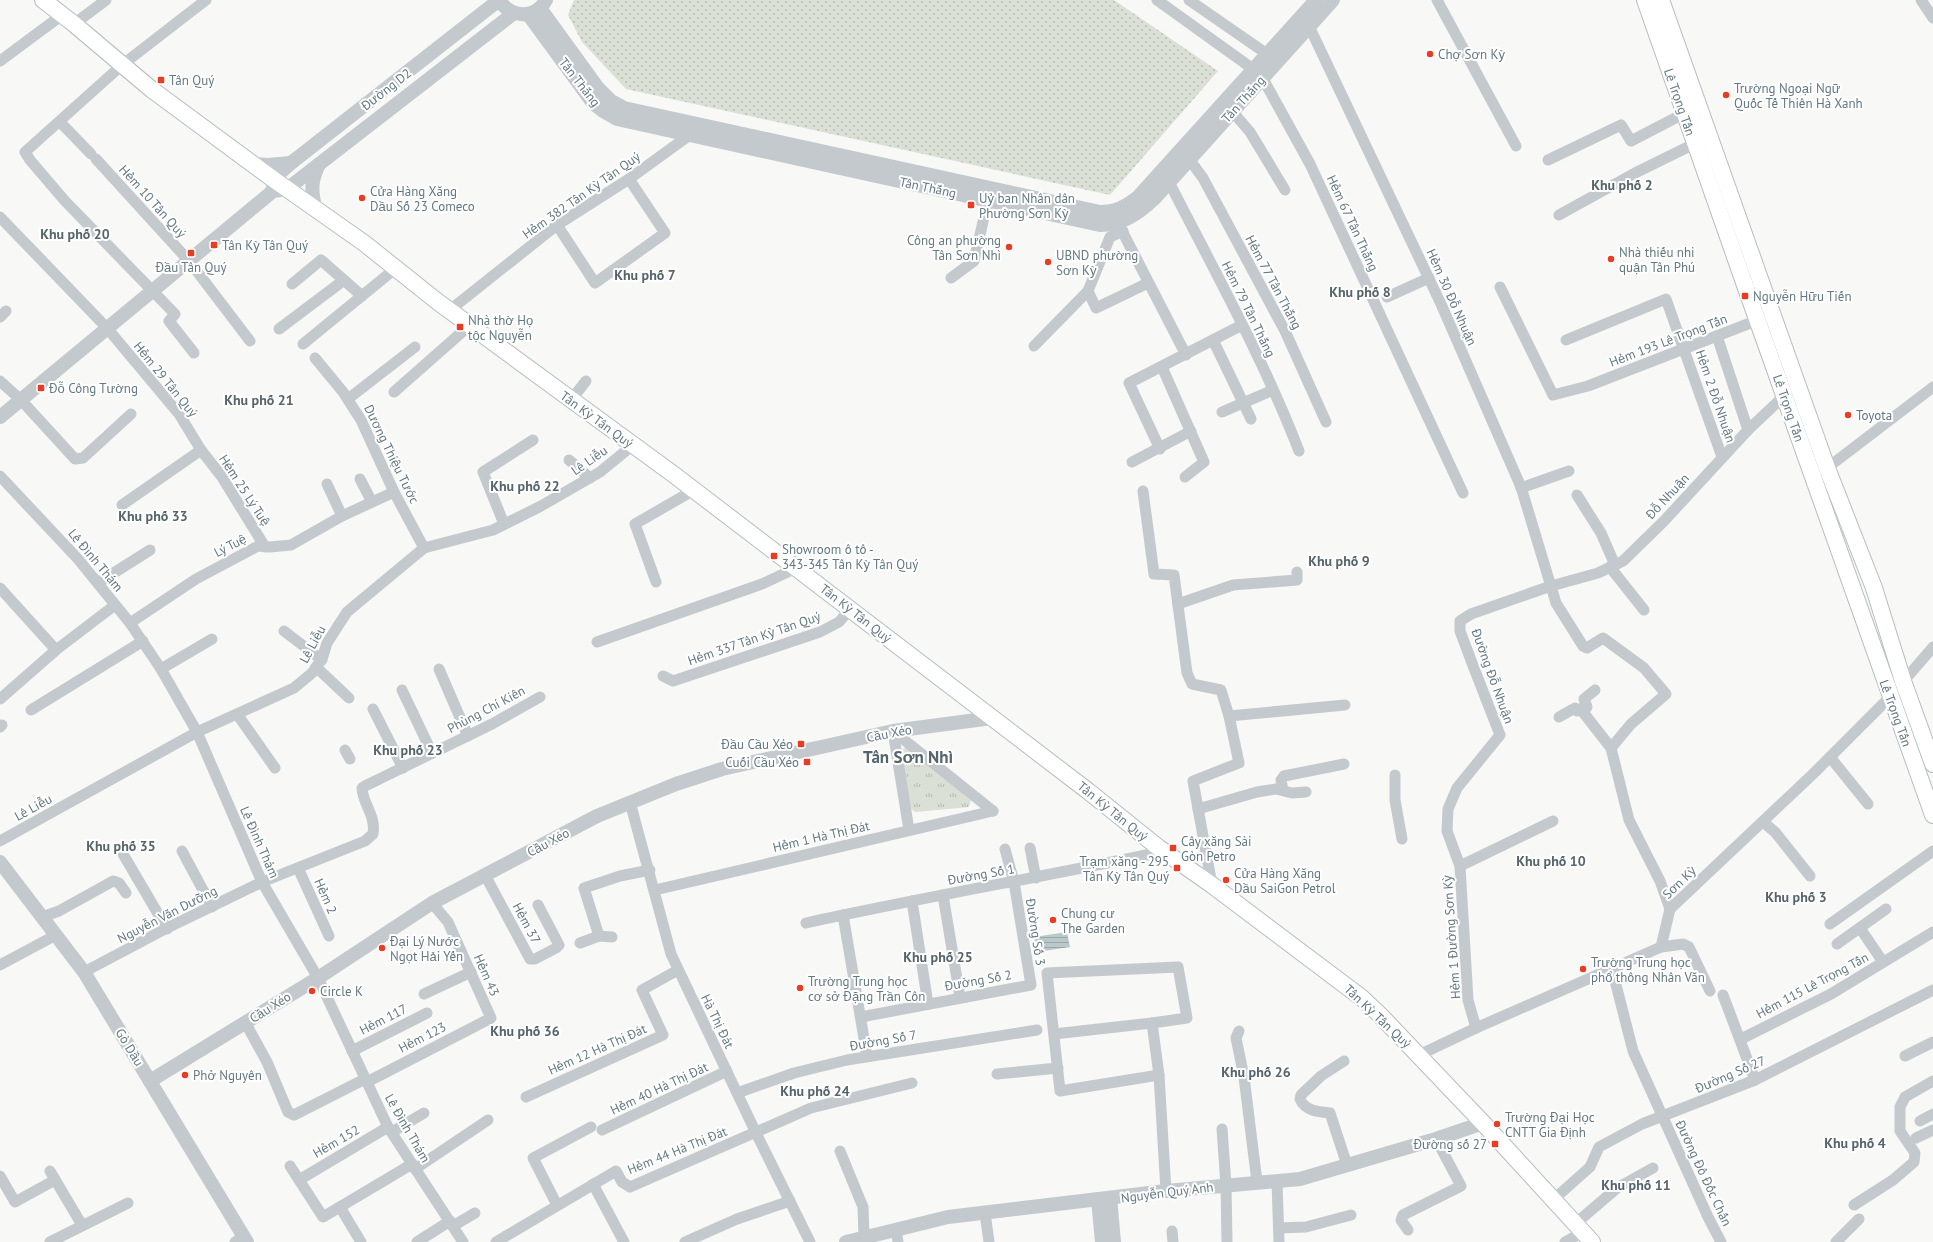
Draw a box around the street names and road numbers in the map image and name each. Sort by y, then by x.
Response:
street label: Tân Thắng [555,54,604,110]
street label: Đường D2 [357,65,415,115]
street label: Lê Trọng Tấn [1660,66,1699,138]
street label: Tân Thắng [1218,72,1269,126]
street label: Hẻm 382 Tân Kỳ Tân Quý [519,148,644,243]
street label: Hẻm 10 Tân Quý [115,161,190,241]
street label: Hẻm 67 Tân Thắng [1323,172,1382,274]
street label: Tân Thắng [898,173,958,202]
street label: Hẻm 77 Tân Thắng [1242,232,1306,332]
street label: Hẻm 30 Đỗ Nhuận [1423,246,1480,348]
street label: Hẻm 79 Tân Thắng [1218,258,1279,360]
street label: Hẻm 193 Lê Trọng Tấn [1607,310,1729,371]
street label: Hẻm 29 Tân Quý [130,338,201,421]
street label: Hẻm 2 Đỗ Nhuận [1692,348,1739,445]
street label: Lê Trọng Tấn [1769,372,1808,444]
street label: Tân Kỳ Tân Quý [557,387,636,452]
street label: Dương Thiệu Tước [360,402,423,507]
street label: Lê Liễu [568,442,611,479]
street label: Hẻm 25 Lý Tuệ [215,451,274,529]
street label: Đỗ Nhuận [1641,470,1693,524]
street label: Lê Đình Thám [64,525,127,595]
street label: Lý Tuệ [211,530,249,561]
street label: Tân Kỳ Tân Quý [817,580,895,647]
street label: Hẻm 337 Tân Kỳ Tân Quý [685,608,823,669]
street label: Lê Liễu [295,622,329,666]
street label: Đường Đỗ Nhuận [1467,625,1518,726]
street label: Lê Trọng Tấn [1876,677,1915,749]
street label: Phùng Chí Kiên [444,682,528,737]
street label: Cầu Xéo [865,721,913,746]
street label: Tân Kỳ Tân Quý [1074,778,1151,845]
street label: Lê Liễu [11,790,55,825]
street label: Lê Đình Thám [236,804,283,881]
street label: Hẻm 1 Hà Thị Đát [771,817,872,856]
street label: Cầu Xéo [524,824,572,861]
street label: Đường Số 1 [945,860,1016,889]
street label: Sơn Kỳ [1659,862,1700,903]
street label: Hẻm 1 Đường Sơn Kỳ [1439,874,1464,1000]
street label: Hẻm 2 [310,876,341,917]
street label: Nguyễn Văn Dưỡng [114,882,220,947]
street label: Đường Số 3 [1022,896,1049,967]
street label: Hẻm 37 [509,900,544,947]
street label: Hẻm 115 Lê Trọng Tấn [1753,949,1871,1022]
street label: Hẻm 43 [470,952,503,999]
street label: Đường Số 2 [942,966,1013,995]
street label: Tân Kỳ Tân Quý [1340,981,1415,1052]
street label: Cầu Xéo [246,988,294,1027]
street label: Hà Thị Đát [697,991,738,1052]
street label: Hẻm 117 [357,1000,410,1039]
street label: Hẻm 123 [396,1018,449,1057]
street label: Hẻm 12 Hà Thị Đát [545,1020,650,1079]
street label: Gò Dầu [112,1025,147,1069]
street label: Đường Số 7 [847,1026,918,1055]
street label: Đường Số 27 [1691,1052,1768,1097]
street label: Hẻm 40 Hà Thị Đát [608,1058,711,1119]
street label: Lê Đình Thám [381,1091,434,1166]
street label: Đường Đô Đốc Chấn [1671,1117,1736,1229]
street label: Hẻm 152 [310,1121,363,1162]
street label: Hẻm 44 Hà Thị Đát [625,1123,730,1178]
street label: Nguyễn Quý Anh [1120,1178,1214,1207]

